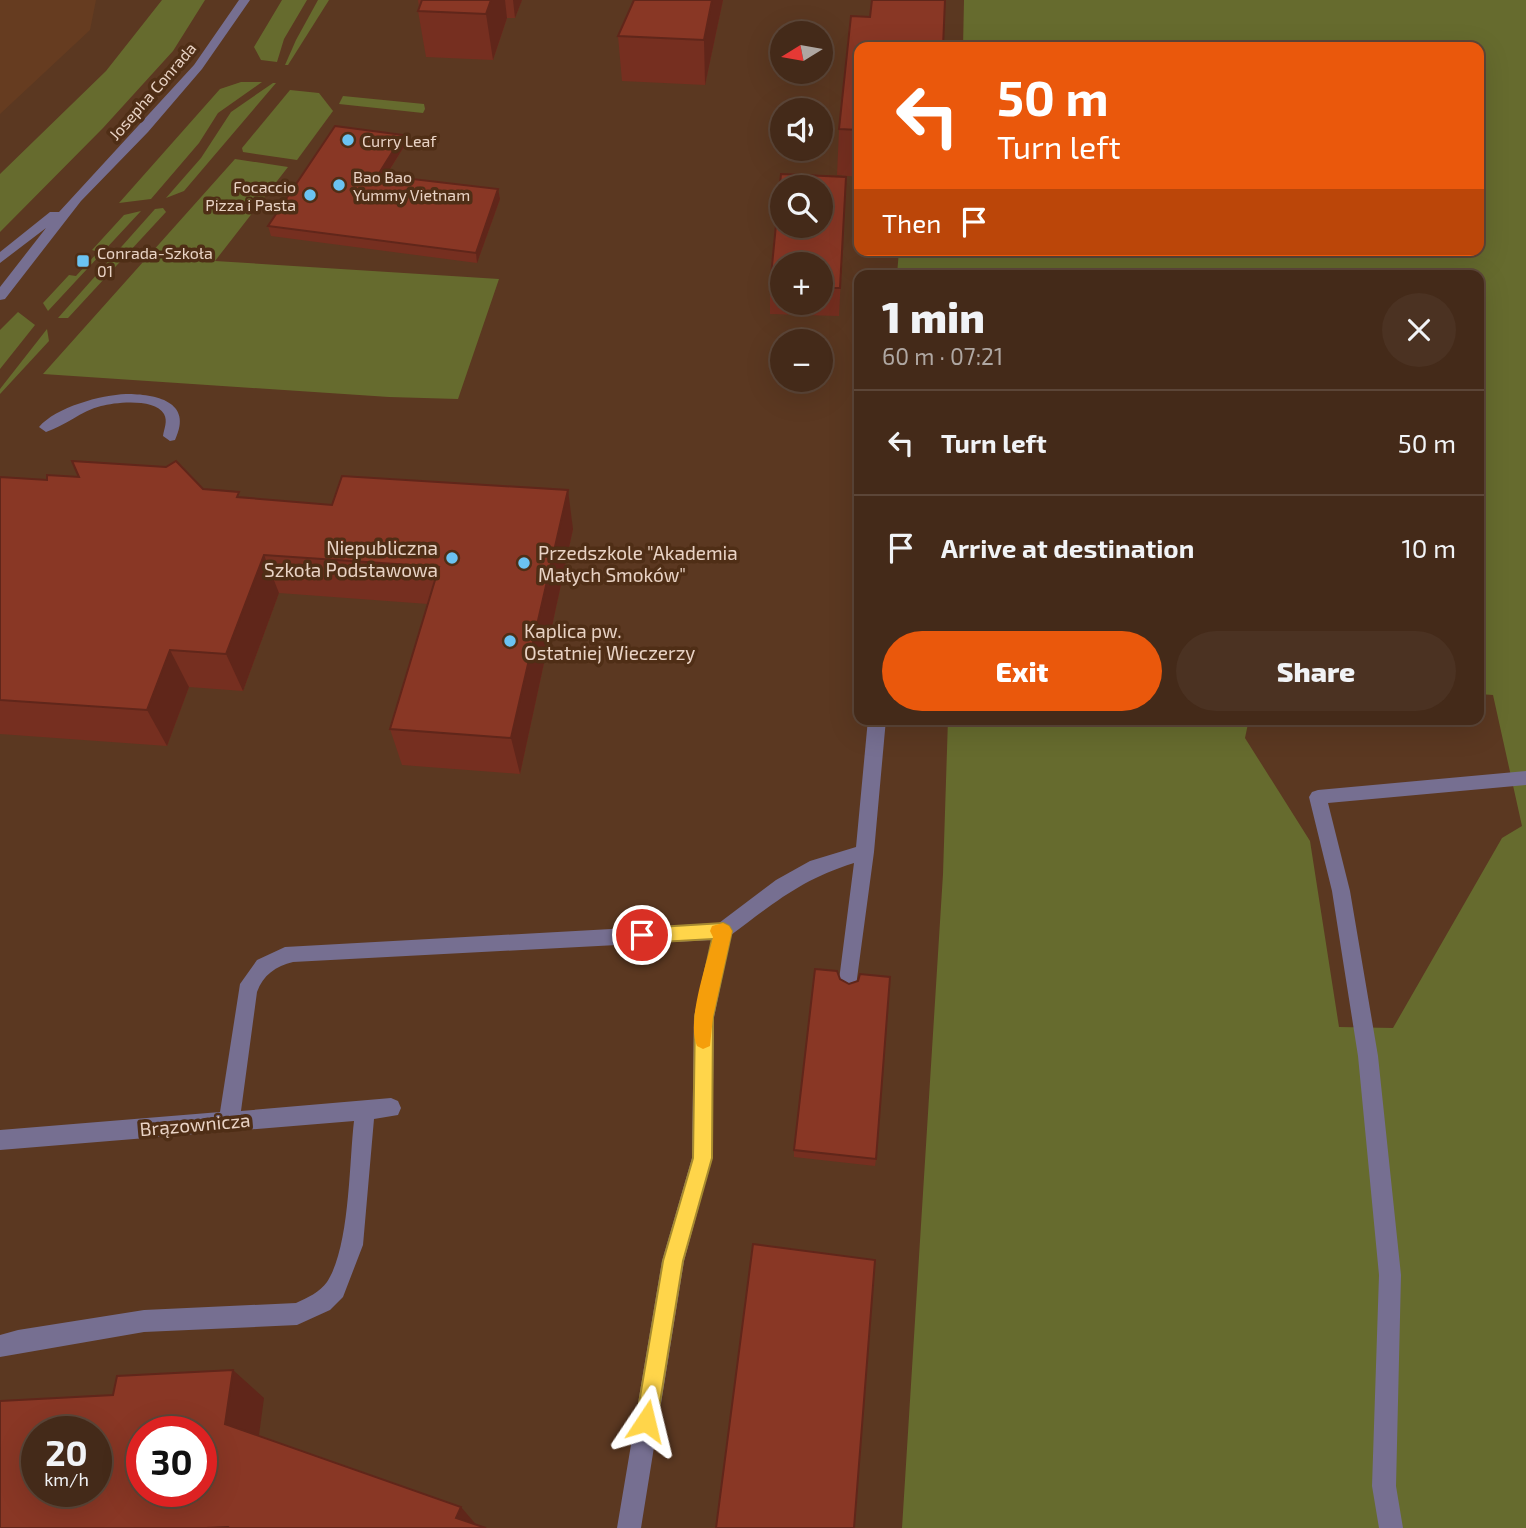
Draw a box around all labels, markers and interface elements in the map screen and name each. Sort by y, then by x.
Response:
north arrow [770,21,833,84]
map controls [770,21,833,392]
street label: Josepha Conrada [105,38,199,144]
text: 50 m [997,67,1109,126]
icon: left [882,70,973,161]
button: sound [770,98,833,161]
text: Turn left [997,127,1121,165]
place label: Curry Leaf [362,131,437,150]
marker: Curry Leaf [340,132,356,148]
place label: Bao Bao Yummy Vietnam [353,167,470,204]
button: search [770,175,833,238]
place label: Focaccio Pizza i Pasta [205,177,296,214]
marker: Bao Bao Yummy Vietnam [331,177,347,193]
marker: Focaccio Pizza i Pasta [302,187,318,203]
icon: arrive [955,203,993,241]
text: Then [882,207,941,238]
place label: Conrada-Szkoła 01 [97,243,213,280]
button: + [770,252,833,315]
marker: Conrada-Szkoła 01 [75,253,91,269]
text: 1 min [882,291,985,341]
button: close [1382,293,1456,367]
button: − [770,329,833,392]
text: 60 m · 07:21 [882,342,1003,370]
icon: left [882,424,920,462]
text: Turn left [941,427,1047,458]
text: 50 m [1398,427,1456,458]
icon: arrive [882,529,920,567]
text: Arrive at destination [941,532,1194,563]
text: 10 m [1401,532,1456,563]
place label: Niepubliczna Szkoła Podstawowa [264,536,438,581]
place label: Przedszkole "Akademia Małych Smoków" [538,541,738,586]
marker: Niepubliczna Szkoła Podstawowa [444,550,460,566]
marker: Przedszkole "Akademia Małych Smoków" [516,555,532,571]
place label: Kaplica pw. Ostatniej Wieczerzy [524,619,695,664]
button: Exit [882,631,1162,711]
button: Share [1176,631,1456,711]
marker: Kaplica pw. Ostatniej Wieczerzy [502,633,518,649]
pin [612,905,672,965]
icon: arrive [623,916,661,954]
street label: Brązownicza [139,1108,251,1140]
position arrow [609,1384,683,1458]
speed limit sign: 30 [126,1416,217,1507]
text: 20 [45,1431,88,1473]
text: km/h [44,1468,89,1490]

